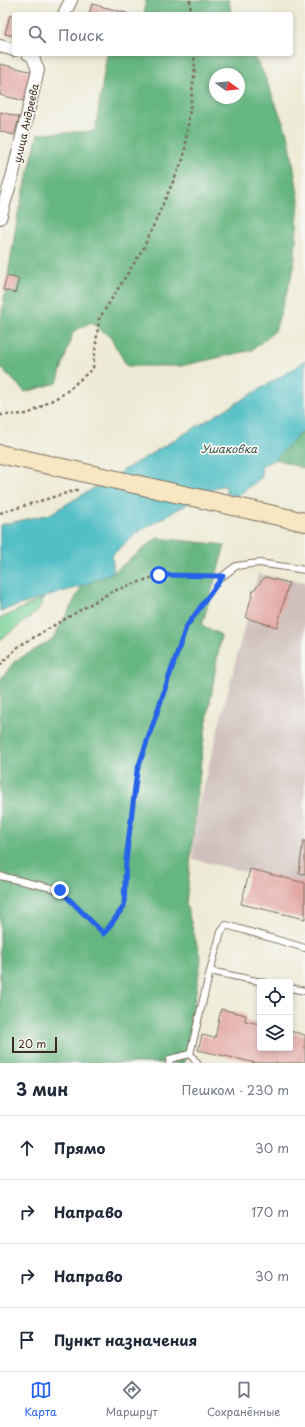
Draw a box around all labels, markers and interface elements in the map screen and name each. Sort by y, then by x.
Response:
search box [12,12,293,56]
icon: search [26,23,48,45]
text: Поиск [58,23,104,46]
north arrow [209,68,245,104]
street label: улица Андреева [9,81,42,164]
water label: Ушаковка [201,440,258,457]
route start [150,566,168,584]
route end [51,881,69,899]
map controls [257,979,293,1051]
button: locate [257,979,293,1015]
button: layers [257,1015,293,1051]
scale bar [12,1035,57,1054]
text: 20 m [18,1035,46,1052]
text: 3 мин [16,1076,68,1102]
text: Пешком · 230 m [181,1080,289,1099]
text: Прямо [54,1136,105,1159]
icon: ahead [16,1137,38,1159]
text: 30 m [255,1138,289,1157]
text: Направо [54,1200,123,1223]
icon: right [16,1201,38,1223]
text: 170 m [251,1202,289,1221]
text: Направо [54,1264,123,1287]
icon: right [16,1265,38,1287]
text: 30 m [255,1266,289,1285]
text: Пункт назначения [54,1328,197,1351]
icon: arrive [16,1329,38,1351]
tab: Карта [25,1379,57,1420]
tab: Маршрут [106,1379,158,1420]
tab: Сохранённые [207,1379,280,1420]

